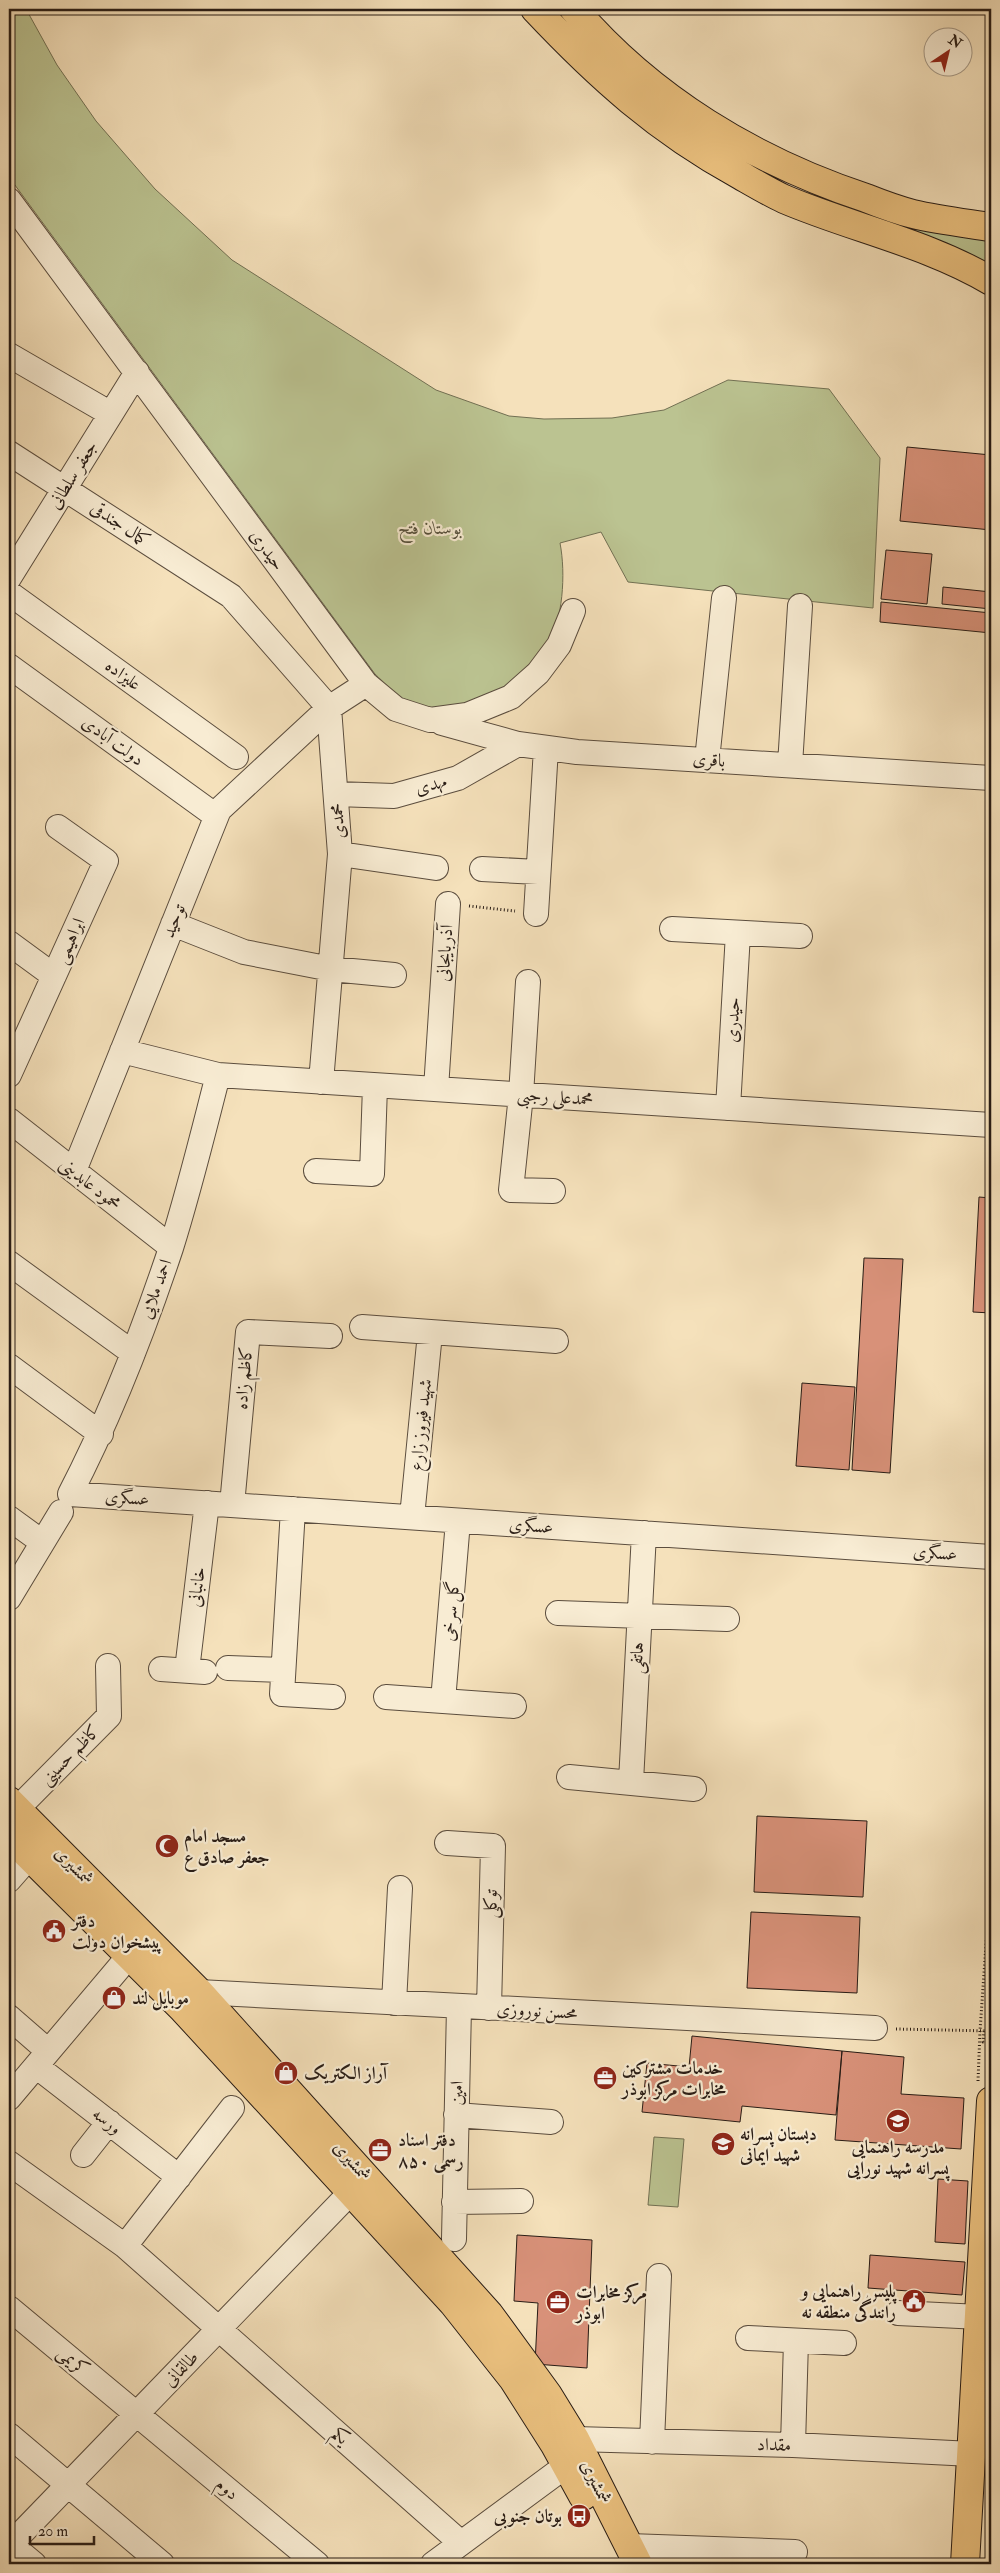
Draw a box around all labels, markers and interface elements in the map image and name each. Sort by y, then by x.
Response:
north arrow [922,28,972,78]
text: N [944,31,966,53]
street label: جعفر سلطانی [43,437,103,513]
street label: کمال جندقی [86,496,154,552]
park label: بوستان فتح [398,517,462,544]
street label: حیدری [244,525,290,575]
street label: علیزاده [100,654,146,696]
street label: دولت آبادی [77,711,149,771]
street label: باقری [692,747,726,773]
street label: مهدی [413,770,449,800]
street label: محمدی [325,803,351,839]
street label: توحید [157,900,191,941]
street label: ابراهیمی [50,914,90,967]
street label: آذربایجانی [432,922,459,982]
street label: حیدری [720,997,746,1043]
street label: محمدعلی رجبی [516,1083,594,1114]
street label: محمود عابدینی [54,1153,126,1215]
street label: احمد ملایی [135,1256,177,1322]
street label: کاظم زاده [230,1346,263,1411]
street label: شهید فیروز زارع [405,1378,440,1473]
street label: عسگری [104,1485,150,1511]
street label: عسگری [508,1513,554,1539]
street label: عسگری [912,1540,958,1566]
street label: خانبانی [183,1566,211,1608]
street label: گل سرخی [437,1580,465,1642]
street label: هاتفی [625,1641,650,1675]
street label: کاظم حسینی [35,1720,109,1794]
place label: مسجد امام جعفر صادق ع [184,1825,270,1872]
mosque icon: مسجد امام جعفر صادق ع [154,1833,180,1859]
street label: شمشیری [49,1841,99,1891]
street label: توکلی [479,1889,504,1919]
place label: دفتر پیشخوان دولت [70,1910,162,1954]
public building icon: دفتر پیشخوان دولت [41,1918,67,1944]
shop icon: موبایل لند [101,1985,127,2011]
place label: موبایل لند [132,1987,189,2011]
street label: محسن نوروزی [496,1997,578,2025]
place label: خدمات مشترکین مخابرات مرکز ابوذر [620,2057,727,2102]
shop icon: آراز الکتریک [273,2060,299,2086]
place label: آراز الکتریک [304,2062,389,2085]
office icon: خدمات مشترکین مخابرات مرکز ابوذر [592,2065,618,2091]
street label: امین [445,2080,469,2105]
street label: ورسه [88,2102,126,2140]
school or university icon: مدرسه راهنمایی پسرانه شهید نورایی [885,2108,911,2134]
place label: دبستان پسرانه شهید ایمانی [739,2123,817,2167]
place label: دفتر اسناد رسمی ۸۵۰ [398,2129,464,2173]
school or university icon: دبستان پسرانه شهید ایمانی [710,2131,736,2157]
street label: شمشیری [328,2136,376,2186]
place label: مدرسه راهنمایی پسرانه شهید نورایی [846,2136,950,2182]
office icon: دفتر اسناد رسمی ۸۵۰ [367,2137,393,2163]
place label: پلیس راهنمایی و رانندگی منطقه نه [799,2280,898,2324]
place label: مرکز مخابرات ابوذر [574,2281,647,2325]
public building icon: پلیس راهنمایی و رانندگی منطقه نه [901,2288,927,2314]
office icon: مرکز مخابرات ابوذر [545,2289,571,2315]
street label: کریمی [52,2341,94,2381]
street label: طالقانی [158,2346,204,2392]
street label: یکم [323,2422,355,2455]
street label: مقداد [756,2433,792,2457]
street label: شمشیری [575,2456,617,2508]
street label: دوم [208,2473,243,2508]
bus stop icon: بوتان جنوبی [566,2503,592,2529]
place label: بوتان جنوبی [493,2505,562,2529]
scale bar [30,2513,94,2545]
text: 20 m [38,2522,68,2541]

